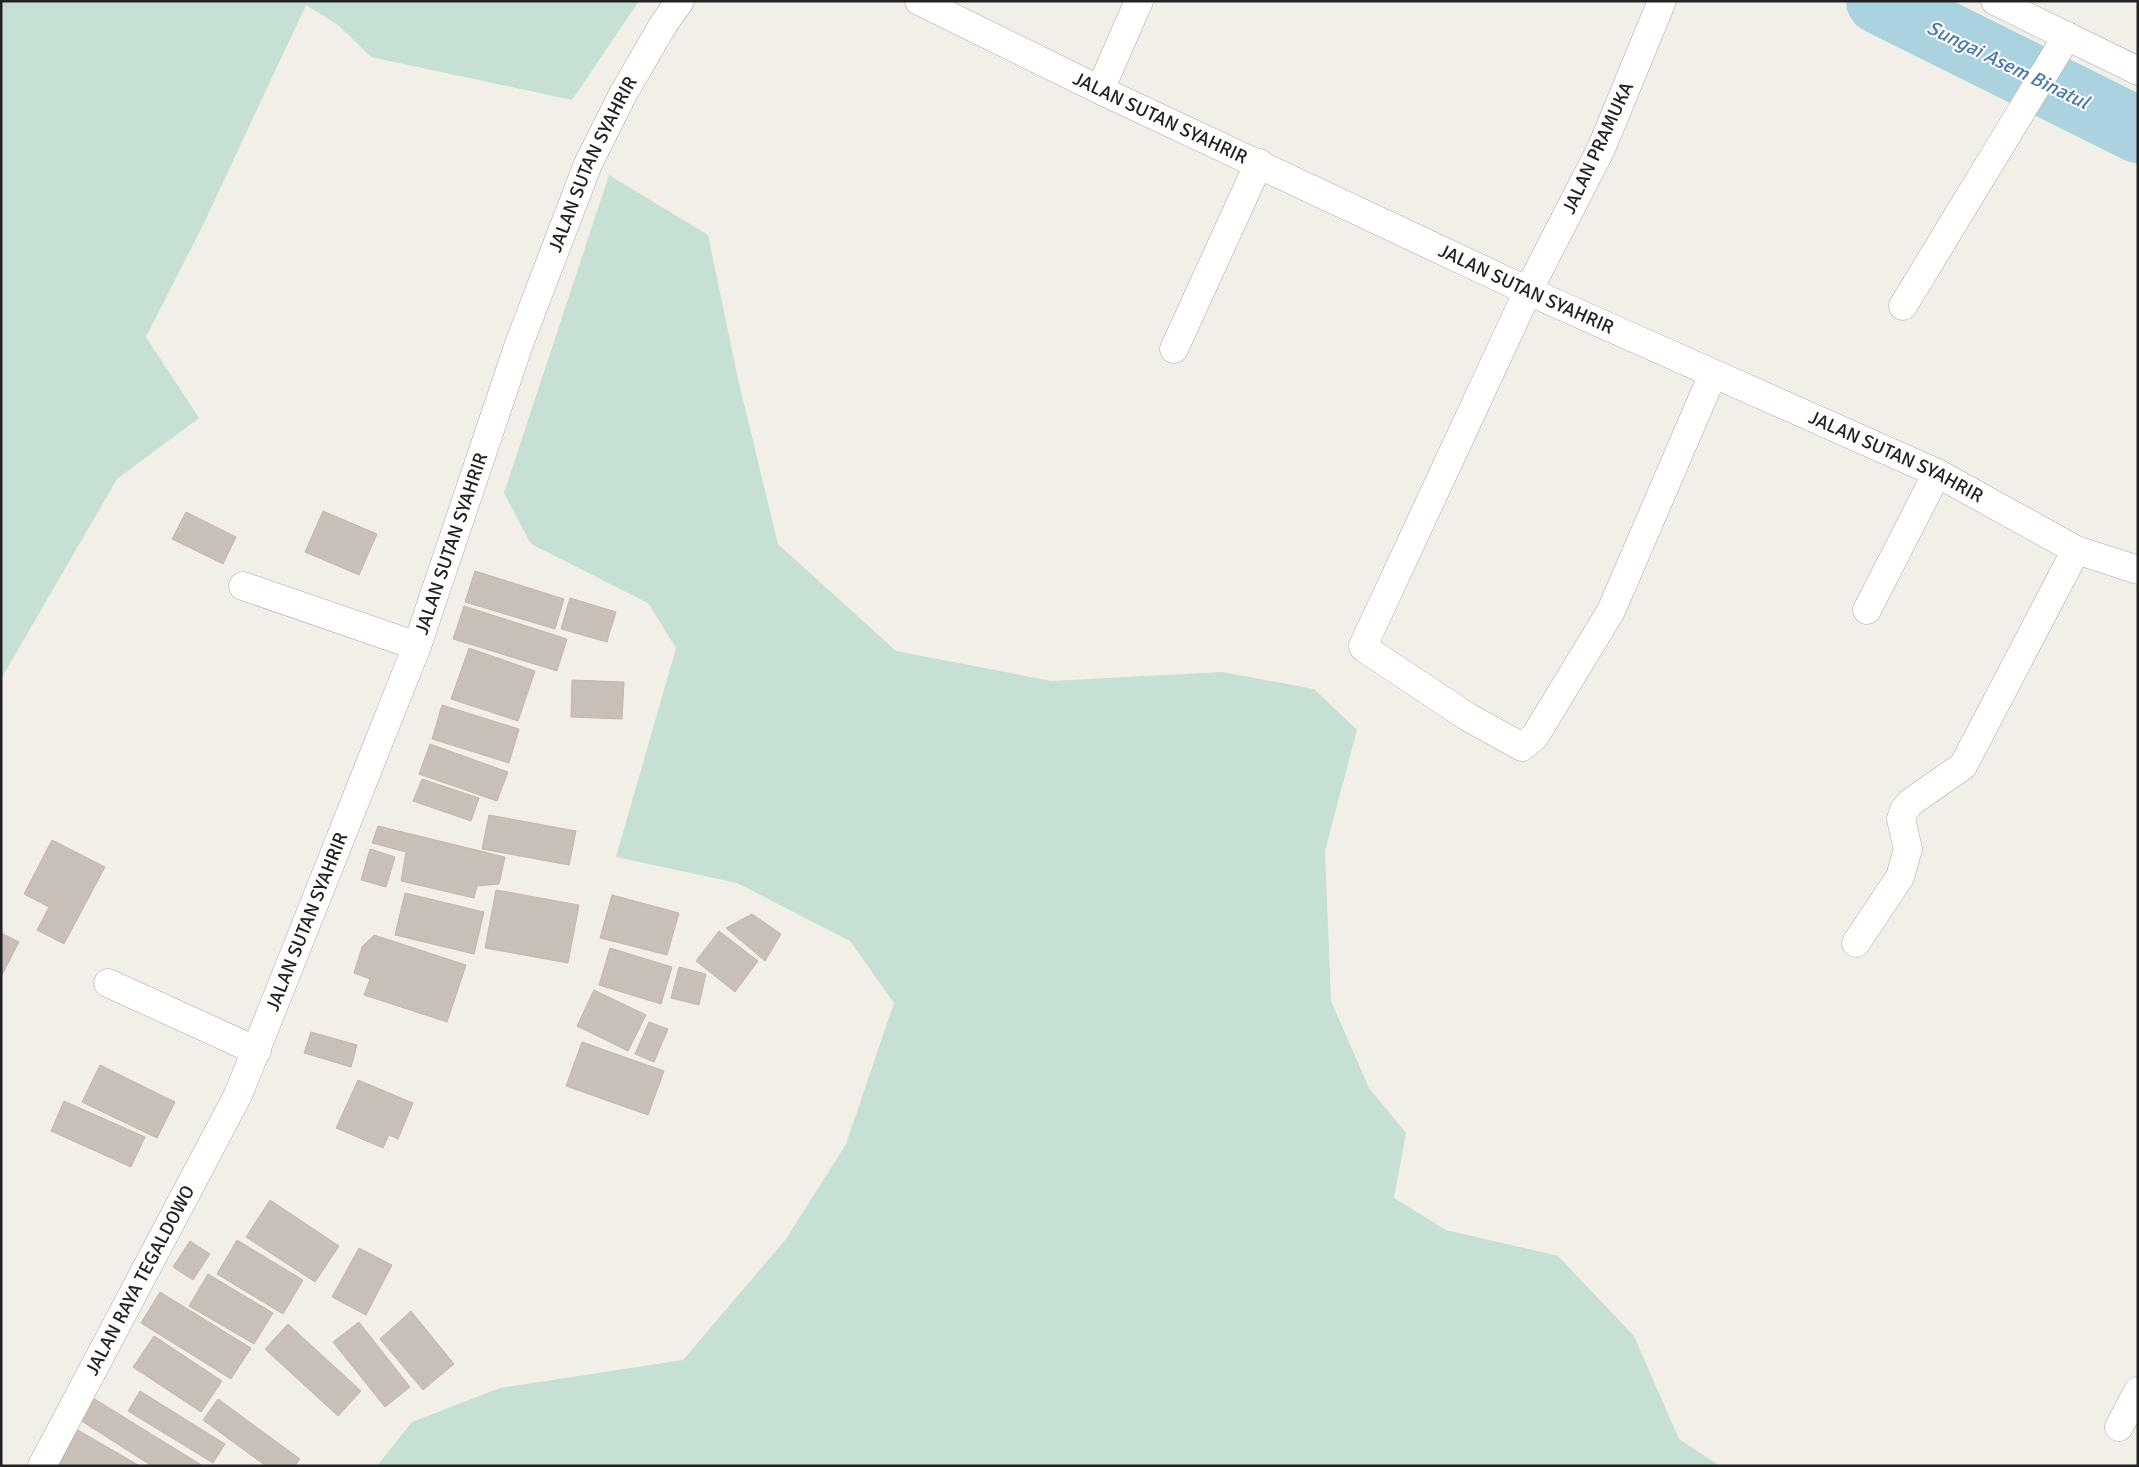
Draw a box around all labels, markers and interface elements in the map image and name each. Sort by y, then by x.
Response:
water label: Sungai Asem Binatul [1923,15,2095,116]
street label: JALAN SUTAN SYAHRIR [1069,66,1251,169]
street label: JALAN SUTAN SYAHRIR [543,72,643,256]
street label: JALAN PRAMUKA [1557,78,1639,218]
street label: JALAN SUTAN SYAHRIR [1434,239,1617,340]
street label: JALAN SUTAN SYAHRIR [1805,405,1987,508]
street label: JALAN SUTAN SYAHRIR [410,450,493,638]
street label: JALAN SUTAN SYAHRIR [261,829,353,1015]
street label: JALAN RAYA TEGALDOWO [80,1181,200,1379]

